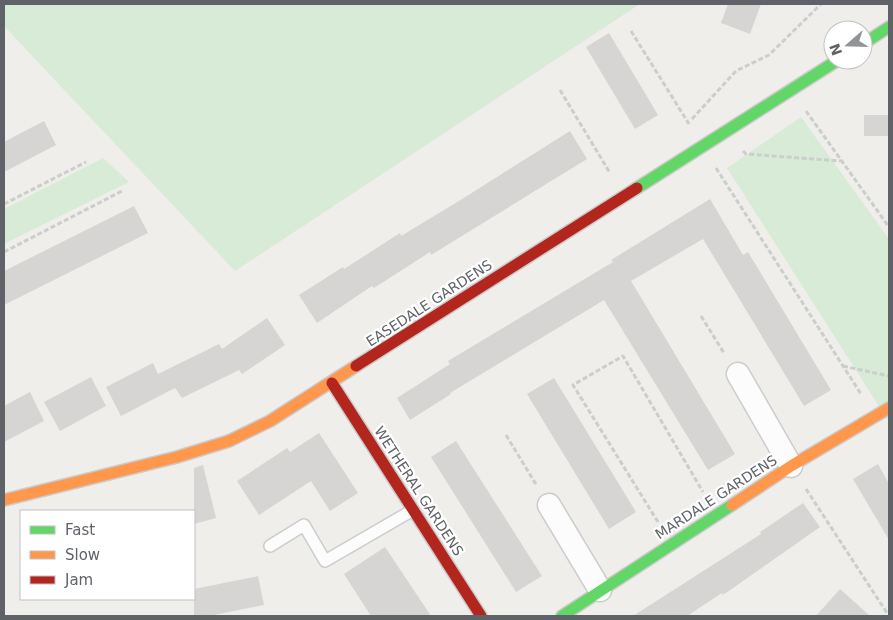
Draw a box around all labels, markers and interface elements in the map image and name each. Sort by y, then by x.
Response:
north arrow [823,20,873,70]
text: N [826,41,845,58]
street label: EASEDALE GARDENS [363,256,495,350]
street label: WETHERAL GARDENS [371,423,467,559]
street label: MARDALE GARDENS [652,452,780,542]
legend [20,510,195,600]
text: Fast [65,521,95,539]
text: Slow [65,546,100,564]
text: Jam [64,571,93,589]

